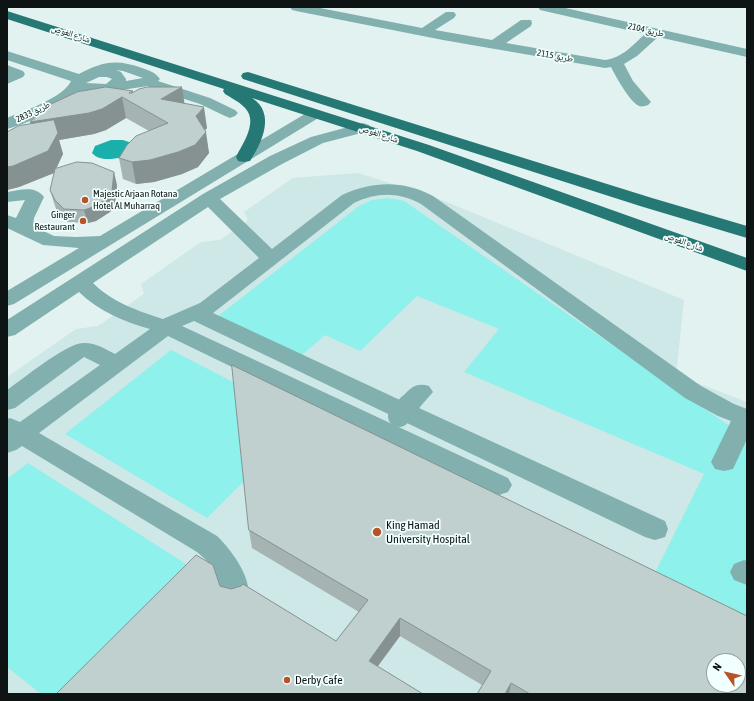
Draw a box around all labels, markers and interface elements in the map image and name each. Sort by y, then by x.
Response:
street label: طريق 2104 [627,21,665,39]
street label: شارع الغوص [50,23,92,45]
street label: طريق 2115 [536,48,574,64]
street label: طريق 2833 [14,99,52,125]
street label: شارع الغوص [358,123,400,145]
place label: Majestic Arjaan Rotana Hotel Al Muharraq [93,188,177,212]
marker: Majestic Arjaan Rotana Hotel Al Muharraq [80,195,90,205]
place label: Ginger Restaurant [34,209,75,232]
marker: Ginger Restaurant [78,216,88,226]
street label: شارع الغوص [663,230,705,254]
place label: King Hamad University Hospital [386,518,470,546]
marker: King Hamad University Hospital [371,526,383,538]
north arrow [706,653,746,693]
text: N [710,661,724,673]
place label: Derby Cafe [295,673,343,687]
marker: Derby Cafe [282,675,292,685]

